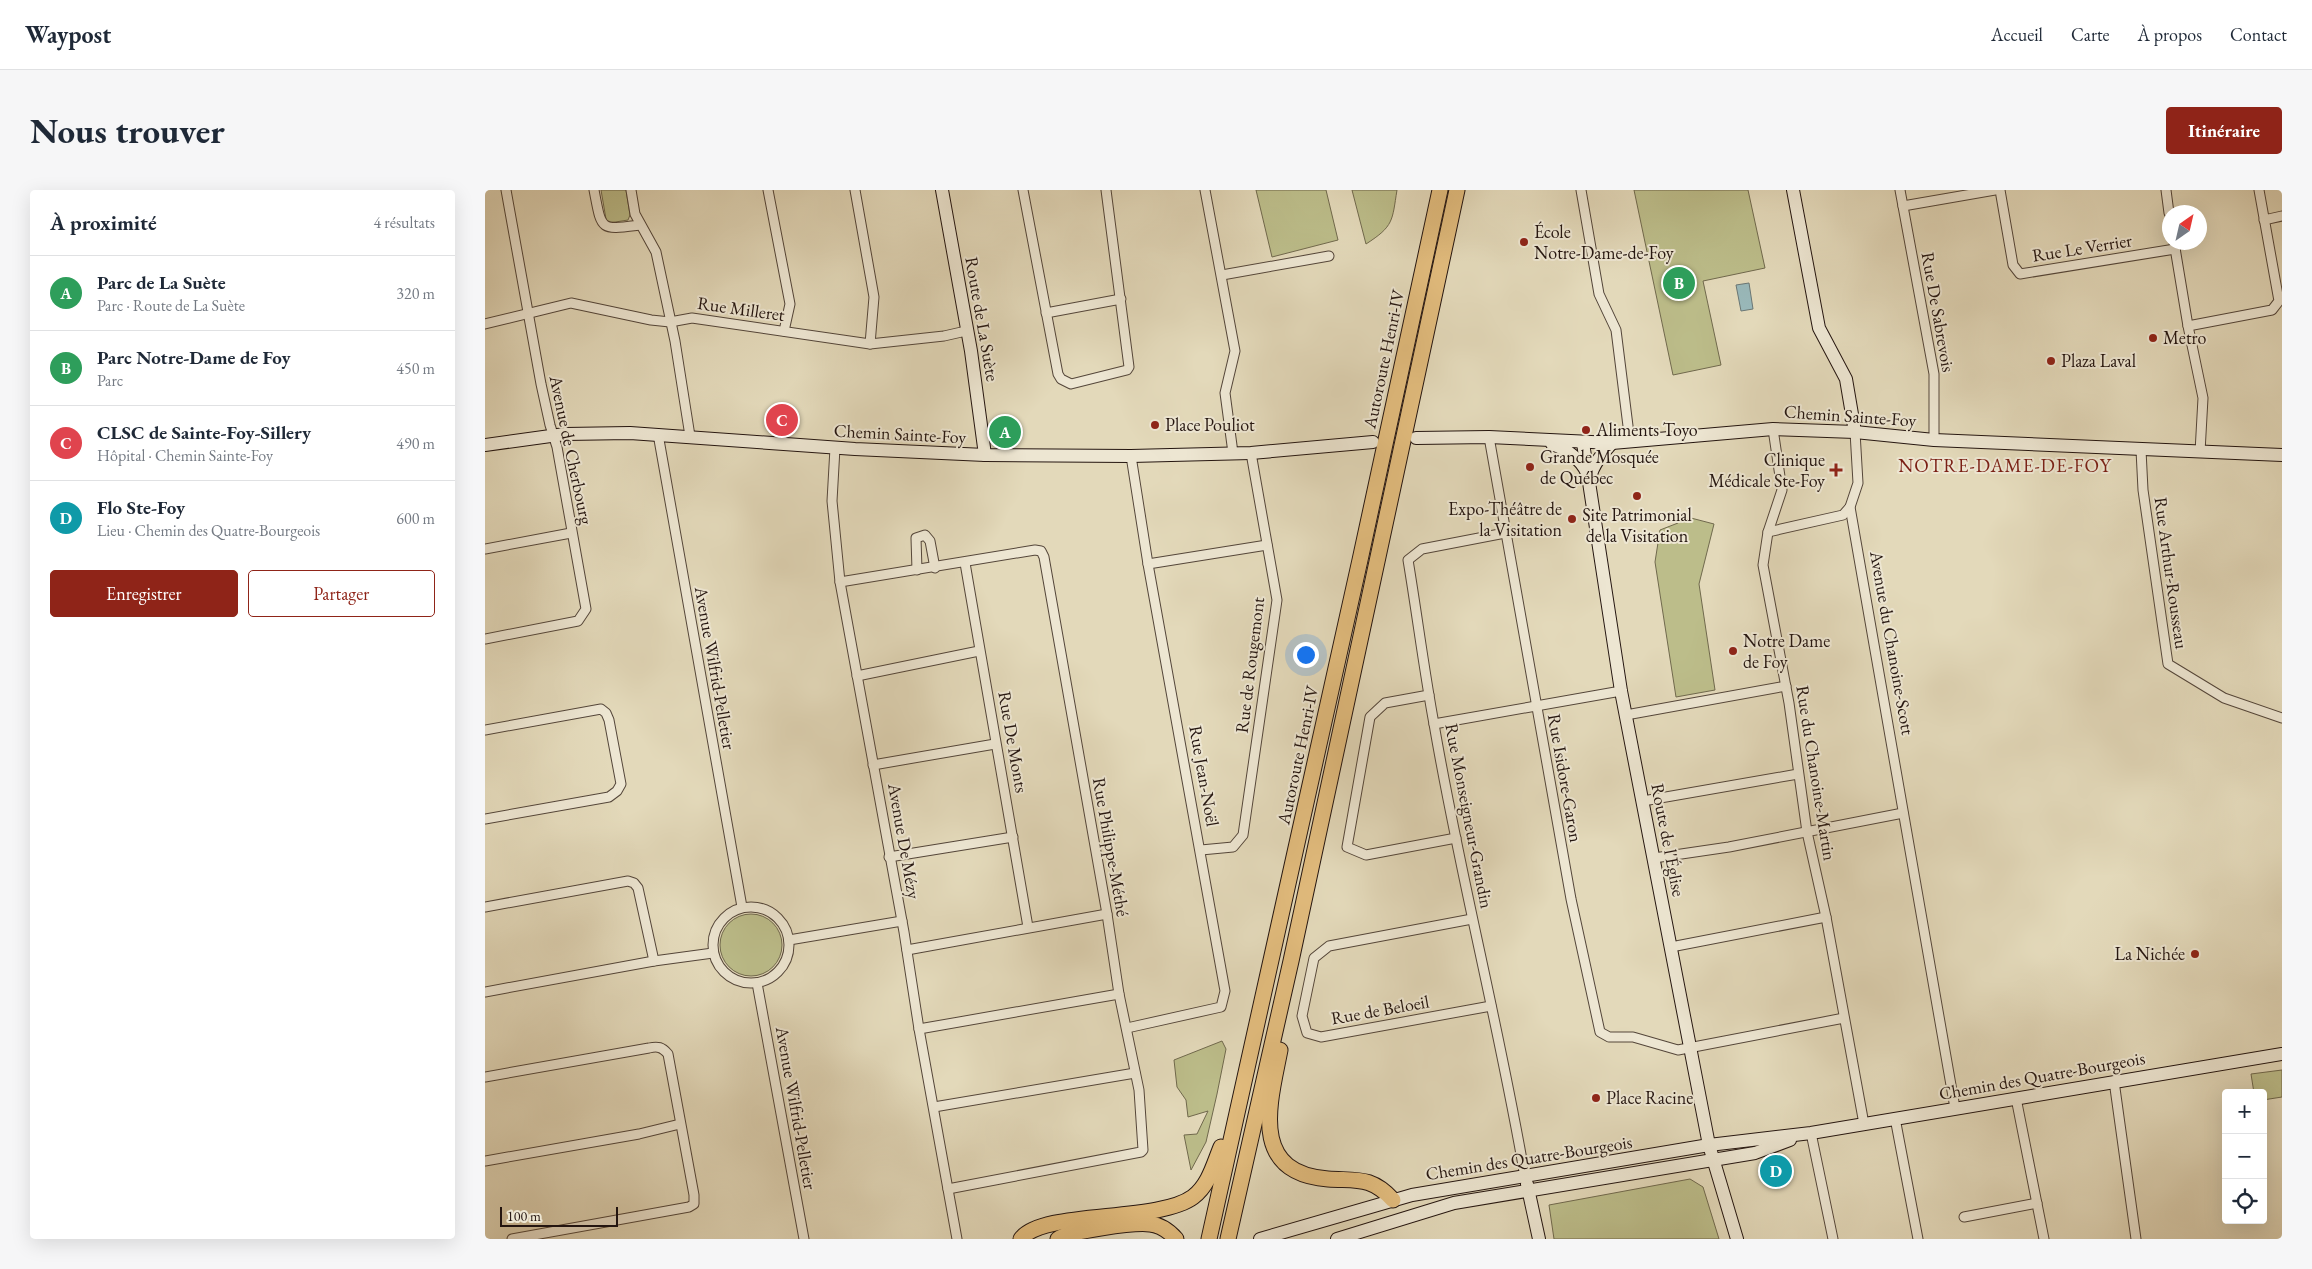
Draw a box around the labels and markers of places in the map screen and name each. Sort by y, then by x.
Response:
place label: École Notre-Dame-de-Foy [1534,220,1674,264]
marker: École Notre-Dame-de-Foy [1518,236,1530,248]
pin: B [1663,264,1695,302]
place label: Metro [2163,326,2207,349]
marker: Metro [2147,332,2159,344]
place label: Plaza Laval [2061,349,2136,372]
marker: Plaza Laval [2045,355,2057,367]
pin: C [766,401,798,439]
pin: A [989,413,1021,451]
place label: Place Pouliot [1165,413,1255,436]
place label: Aliments Toyo [1595,418,1698,441]
marker: Place Pouliot [1149,419,1161,431]
marker: Aliments Toyo [1580,424,1592,436]
place label: Grande Mosquée de Québec [1540,445,1659,489]
place label: Clinique Médicale Ste-Foy [1709,448,1825,492]
marker: Grande Mosquée de Québec [1524,461,1536,473]
marker: Clinique Médicale Ste-Foy [1829,463,1843,477]
marker: Site Patrimonial de la Visitation [1631,490,1643,502]
place label: Expo-Théâtre de la Visitation [1448,497,1562,541]
place label: Site Patrimonial de la Visitation [1582,503,1692,547]
marker: Expo-Théâtre de la Visitation [1566,513,1578,525]
place label: Notre Dame de Foy [1743,629,1830,673]
marker: Notre Dame de Foy [1727,645,1739,657]
place label: La Nichée [2115,942,2185,965]
marker: La Nichée [2189,948,2201,960]
place label: Place Racine [1606,1086,1693,1109]
marker: Place Racine [1590,1092,1602,1104]
pin: D [1760,1152,1792,1190]

